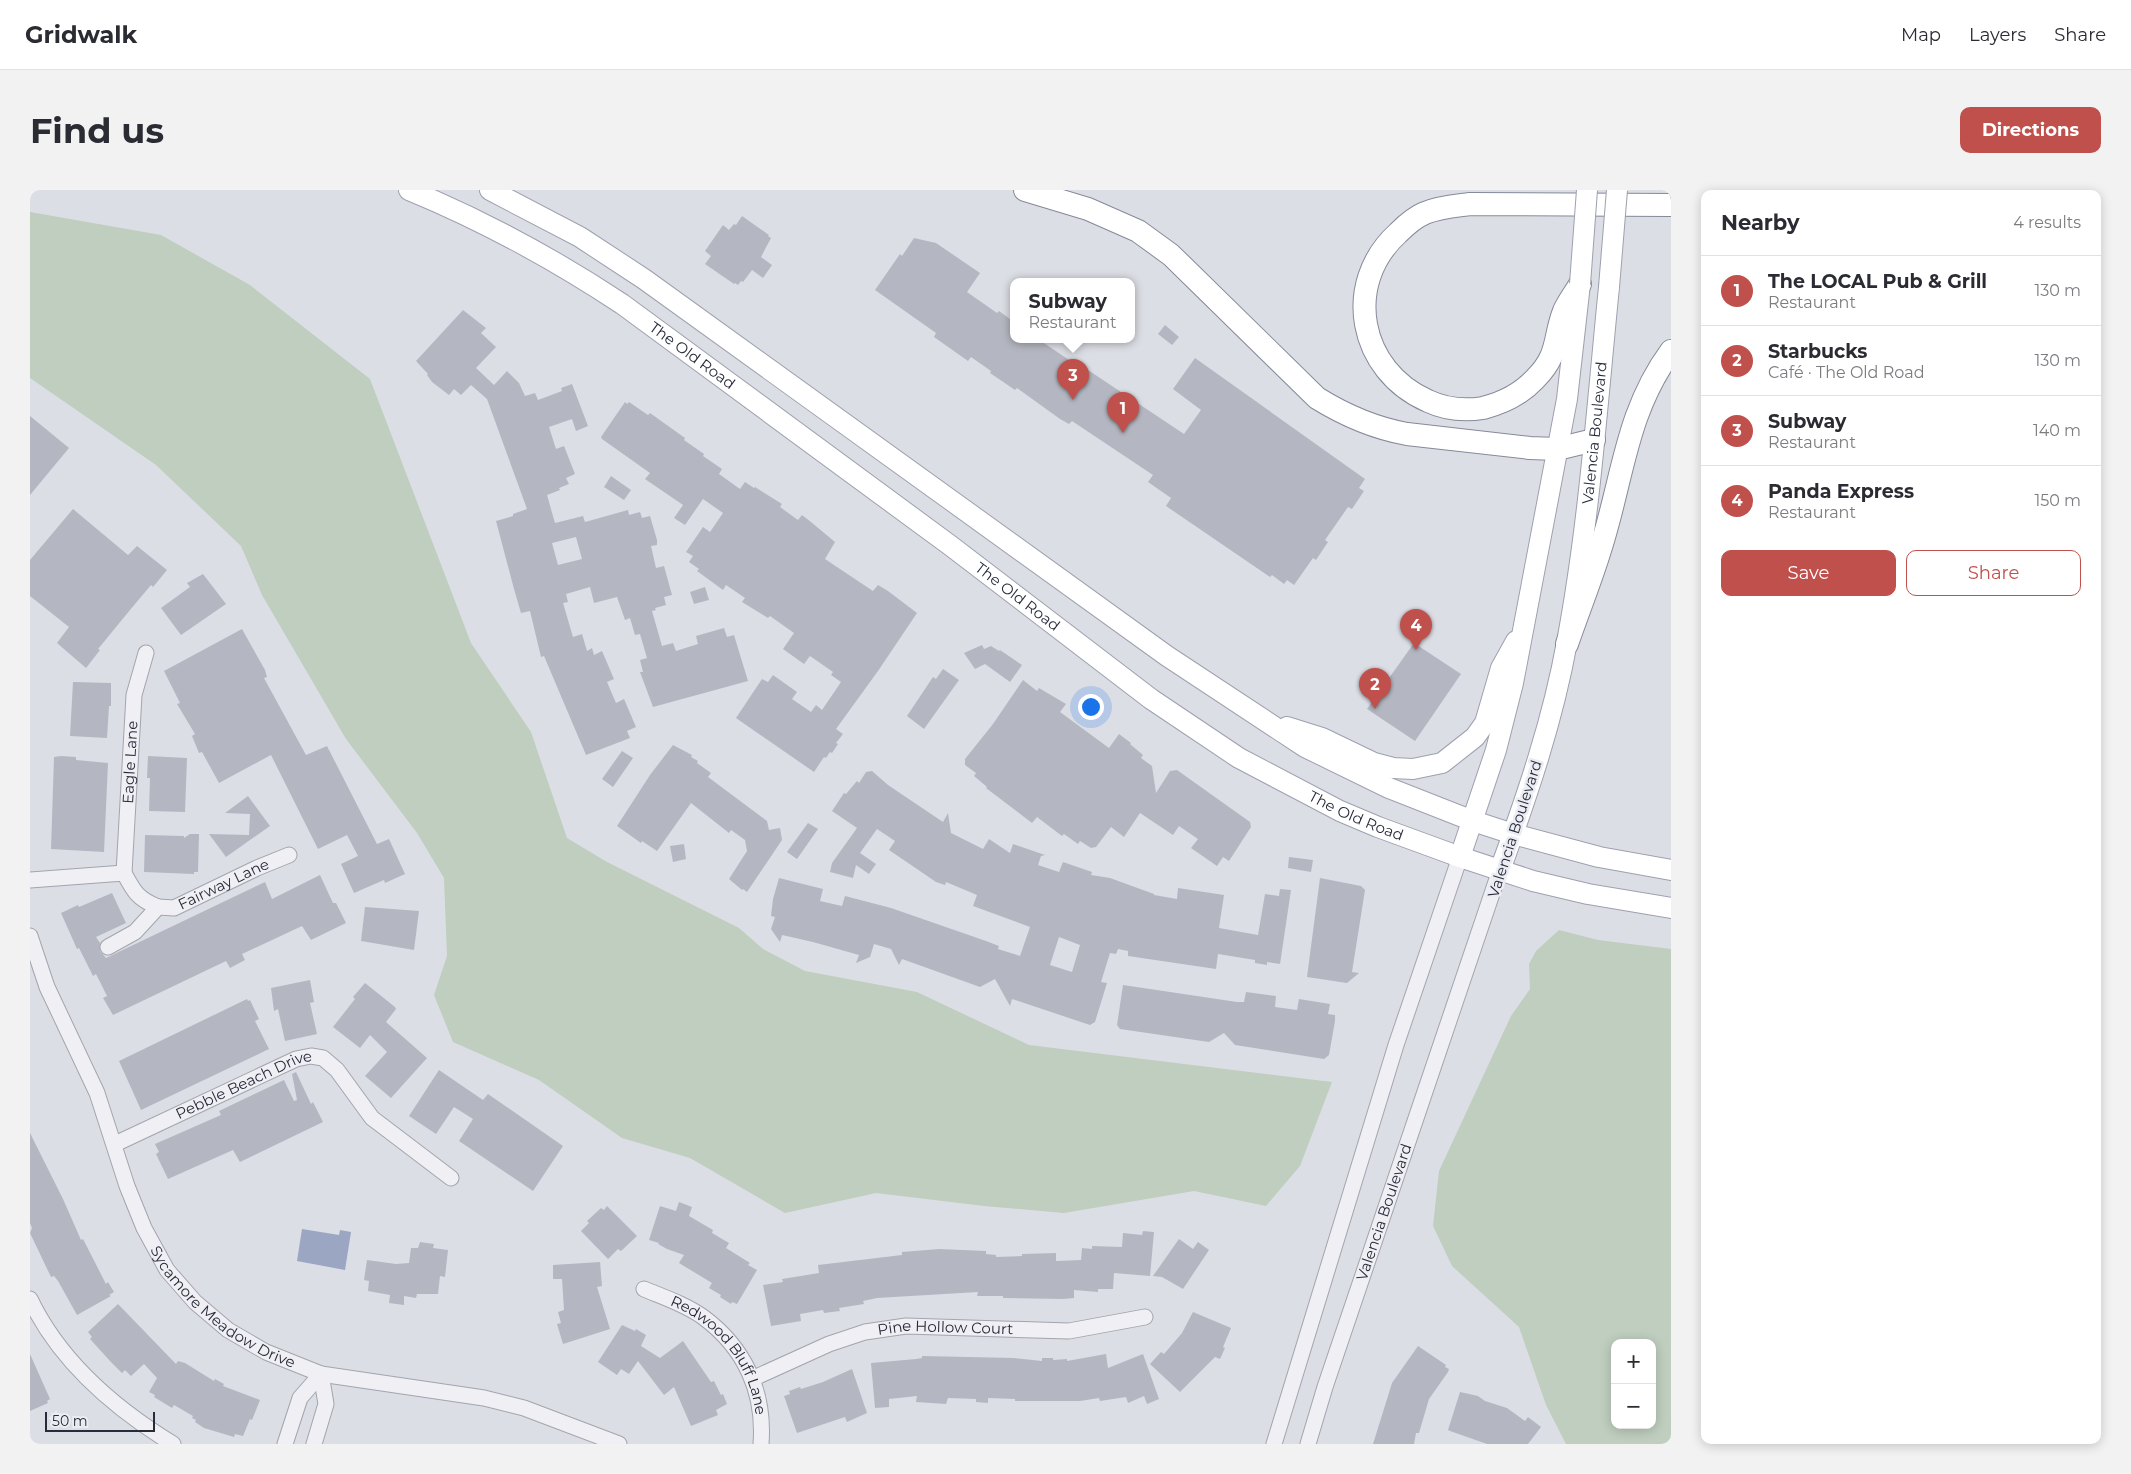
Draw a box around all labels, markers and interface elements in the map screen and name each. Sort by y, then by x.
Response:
text: Gridwalk [25,20,137,49]
text: Map [1901,24,1941,46]
text: Layers [1969,24,2026,46]
text: Share [2054,24,2106,46]
button: Directions [1960,107,2101,153]
text: Find us [30,109,164,152]
text: Nearby [1721,210,1800,235]
text: 4 results [2013,213,2081,232]
text: The LOCAL Pub & Grill [1768,270,1987,293]
popup [1010,278,1135,343]
text: 1 [1734,281,1740,300]
text: 130 m [2034,281,2081,300]
text: Subway [1029,290,1107,313]
text: Restaurant [1768,293,1856,312]
text: Restaurant [1029,313,1116,332]
street label: The Old Road [646,317,739,393]
text: Starbucks [1768,340,1867,363]
text: 2 [1732,351,1742,370]
text: 130 m [2034,351,2081,370]
pin: 3 [1057,359,1089,400]
street label: Valencia Boulevard [1578,361,1611,505]
text: Café · The Old Road [1768,363,1924,382]
pin: 1 [1107,392,1139,433]
text: Subway [1768,410,1846,433]
text: 3 [1732,421,1742,440]
text: 140 m [2033,421,2081,440]
text: Restaurant [1768,433,1856,452]
text: Panda Express [1768,480,1914,503]
text: 4 [1731,491,1743,510]
text: 150 m [2034,491,2081,510]
text: Restaurant [1768,503,1856,522]
button: Save [1721,550,1896,596]
button: Share [1906,550,2081,596]
street label: The Old Road [972,558,1064,635]
pin: 4 [1400,609,1432,650]
pin: 2 [1359,668,1391,709]
your location [1078,694,1104,720]
street label: Eagle Lane [118,720,142,804]
street label: Valencia Boulevard [1483,758,1546,900]
street label: The Old Road [1306,786,1406,845]
street label: Fairway Lane [175,854,272,914]
street label: Pebble Beach Drive [172,1046,313,1123]
street label: Valencia Boulevard [1352,1141,1416,1283]
street label: Sycamore Meadow Drive [147,1242,298,1372]
street label: Redwood Bluff Lane [668,1291,771,1416]
street label: Pine Hollow Court [876,1316,1014,1339]
map controls [1611,1339,1656,1429]
button: + [1611,1339,1656,1384]
button: − [1611,1384,1656,1429]
scale bar [45,1409,155,1432]
text: 50 m [52,1412,88,1430]

